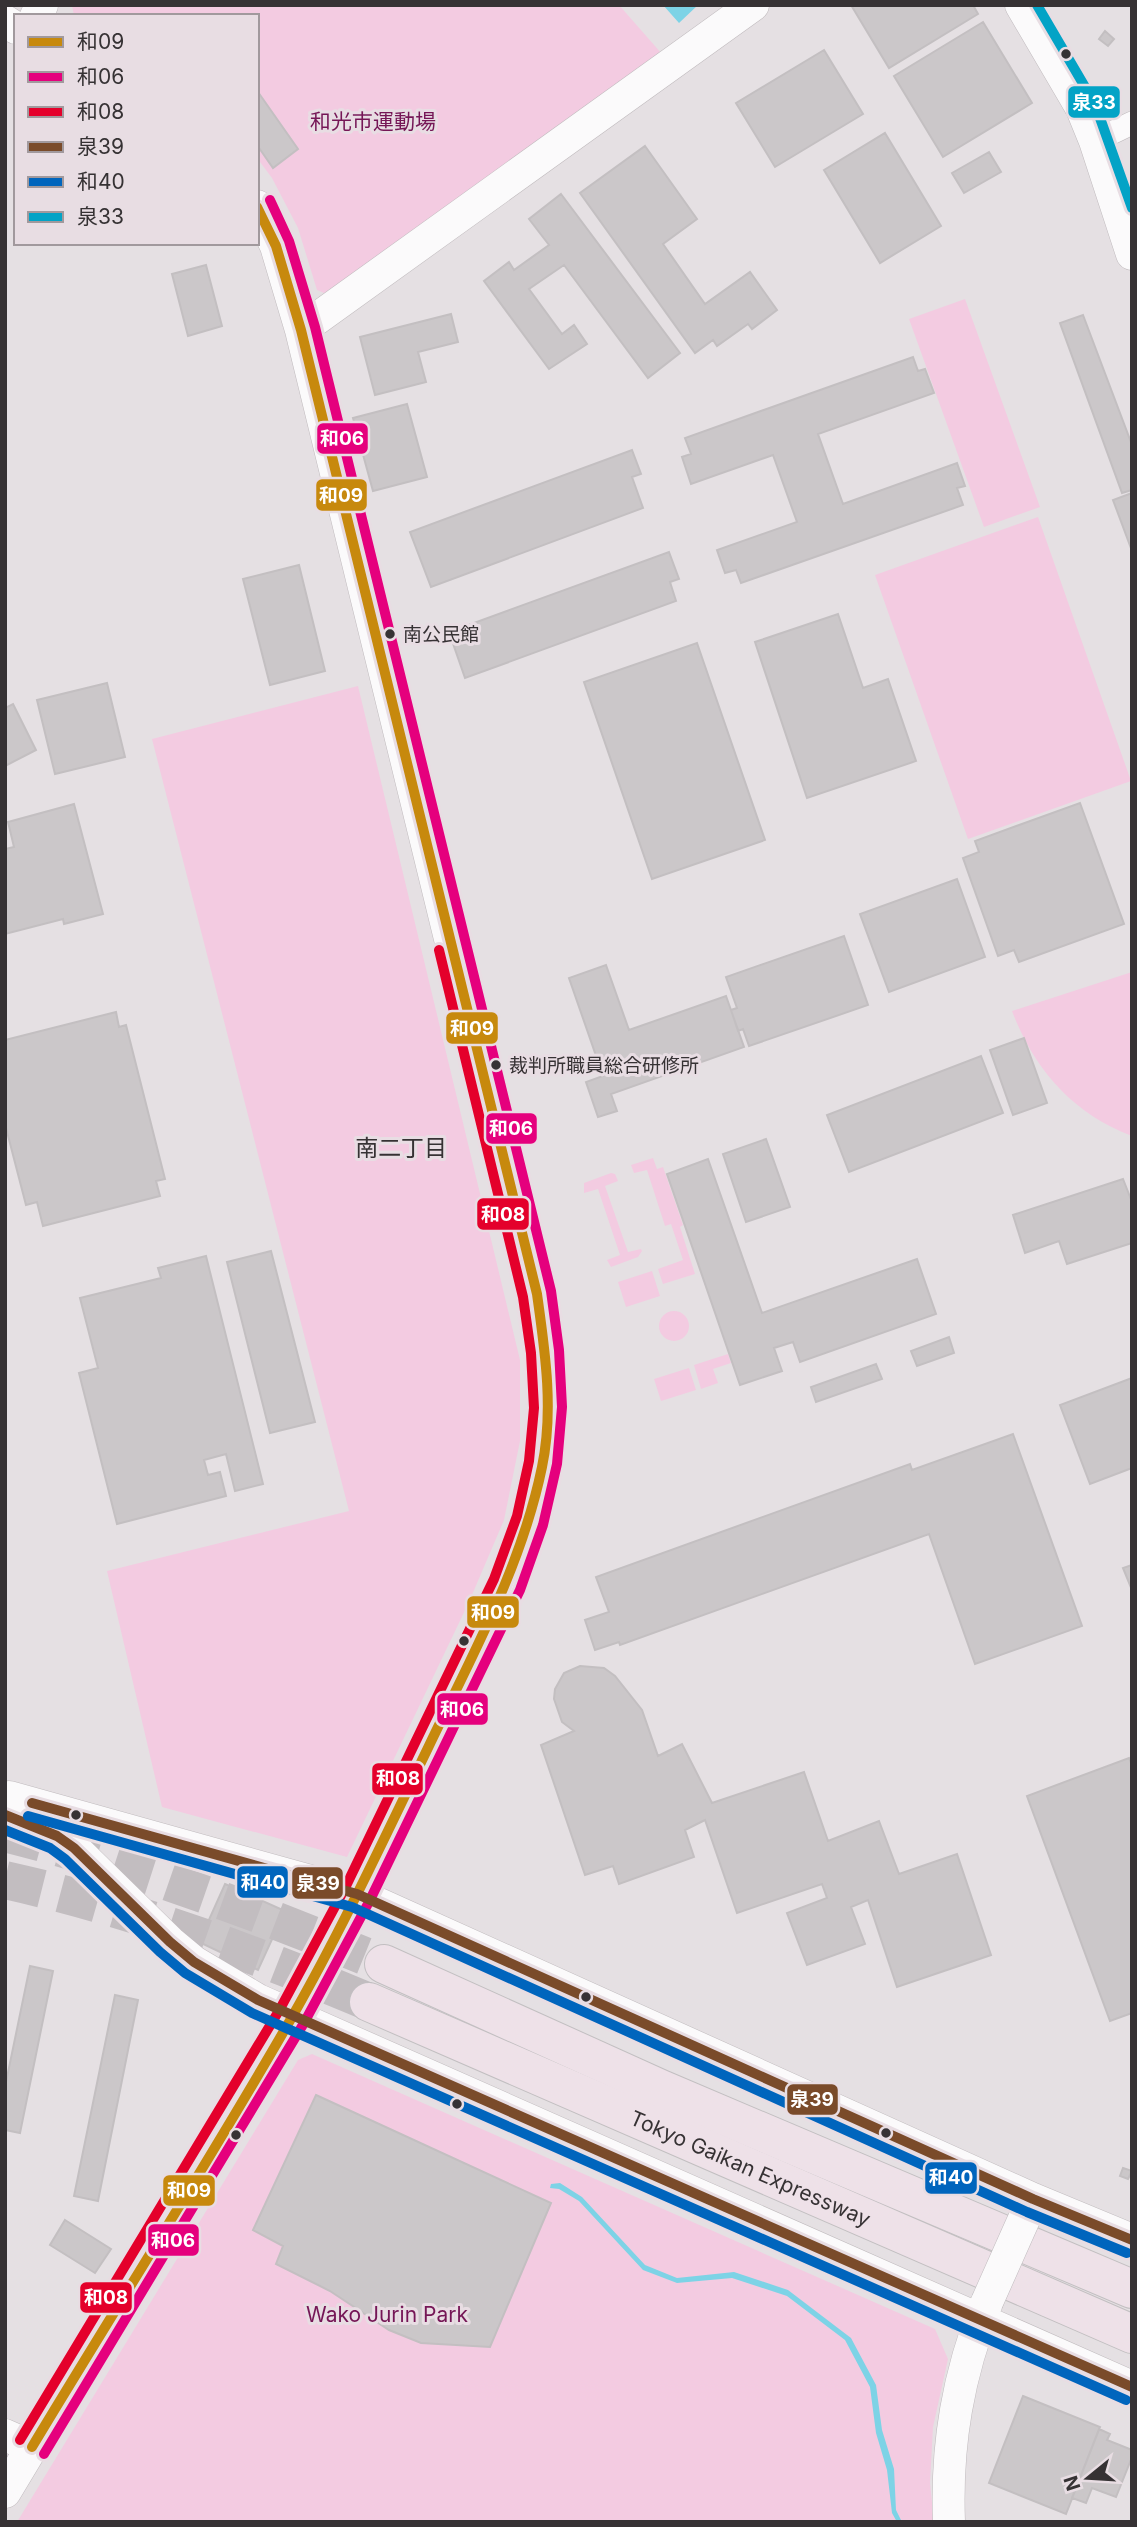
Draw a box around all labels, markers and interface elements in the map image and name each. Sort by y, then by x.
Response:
legend [14,14,259,245]
text: 和09 [77,29,124,54]
unlabelled marker [1059,47,1073,61]
text: 和06 [77,64,124,89]
line badge: 泉33 [1067,85,1121,119]
text: 泉33 [1072,91,1116,114]
text: 和08 [77,99,124,124]
park label: 和光市運動場 [310,109,436,134]
text: 泉39 [77,134,124,159]
text: 和40 [77,169,125,194]
text: 泉33 [77,204,124,229]
line badge: 和06 [316,422,369,455]
text: 和06 [320,427,364,450]
line badge: 和09 [315,478,368,512]
text: 和09 [319,484,363,507]
place label: 南公民館 [403,623,479,646]
marker: 南公民館 [383,627,397,641]
line badge: 和09 [445,1011,499,1045]
text: 和09 [450,1017,494,1040]
place label: 裁判所職員総合研修所 [509,1054,699,1077]
marker: 裁判所職員総合研修所 [489,1058,503,1072]
line badge: 和06 [485,1112,538,1145]
text: 和06 [489,1117,533,1140]
district label: 南二丁目 [355,1134,447,1162]
line badge: 和08 [476,1197,530,1231]
text: 和08 [481,1203,525,1226]
line badge: 和09 [466,1595,520,1629]
text: 和09 [471,1601,515,1624]
unlabelled marker [457,1634,471,1648]
line badge: 和06 [436,1692,489,1726]
text: 和06 [440,1698,484,1721]
line badge: 和08 [371,1762,424,1796]
text: 和08 [376,1767,420,1790]
unlabelled marker [69,1808,83,1822]
line badge: 和40 [236,1865,289,1899]
line badge: 泉39 [291,1866,344,1900]
text: 和40 [241,1871,285,1894]
text: 泉39 [296,1872,340,1895]
unlabelled marker [579,1990,593,2004]
line badge: 泉39 [786,2083,839,2116]
text: 泉39 [790,2088,834,2111]
unlabelled marker [450,2097,464,2111]
street label: Tokyo Gaikan Expressway [626,2105,875,2231]
unlabelled marker [879,2126,893,2140]
unlabelled marker [229,2128,243,2142]
line badge: 和40 [924,2161,978,2195]
text: 和40 [929,2166,973,2189]
line badge: 和09 [162,2174,216,2207]
text: 和09 [167,2179,211,2202]
line badge: 和06 [147,2223,200,2257]
text: 和06 [151,2229,195,2252]
line badge: 和08 [79,2281,133,2314]
text: 和08 [84,2286,128,2309]
park label: Wako Jurin Park [306,2302,468,2327]
north arrow [1053,2443,1123,2513]
text: N [1059,2473,1085,2494]

